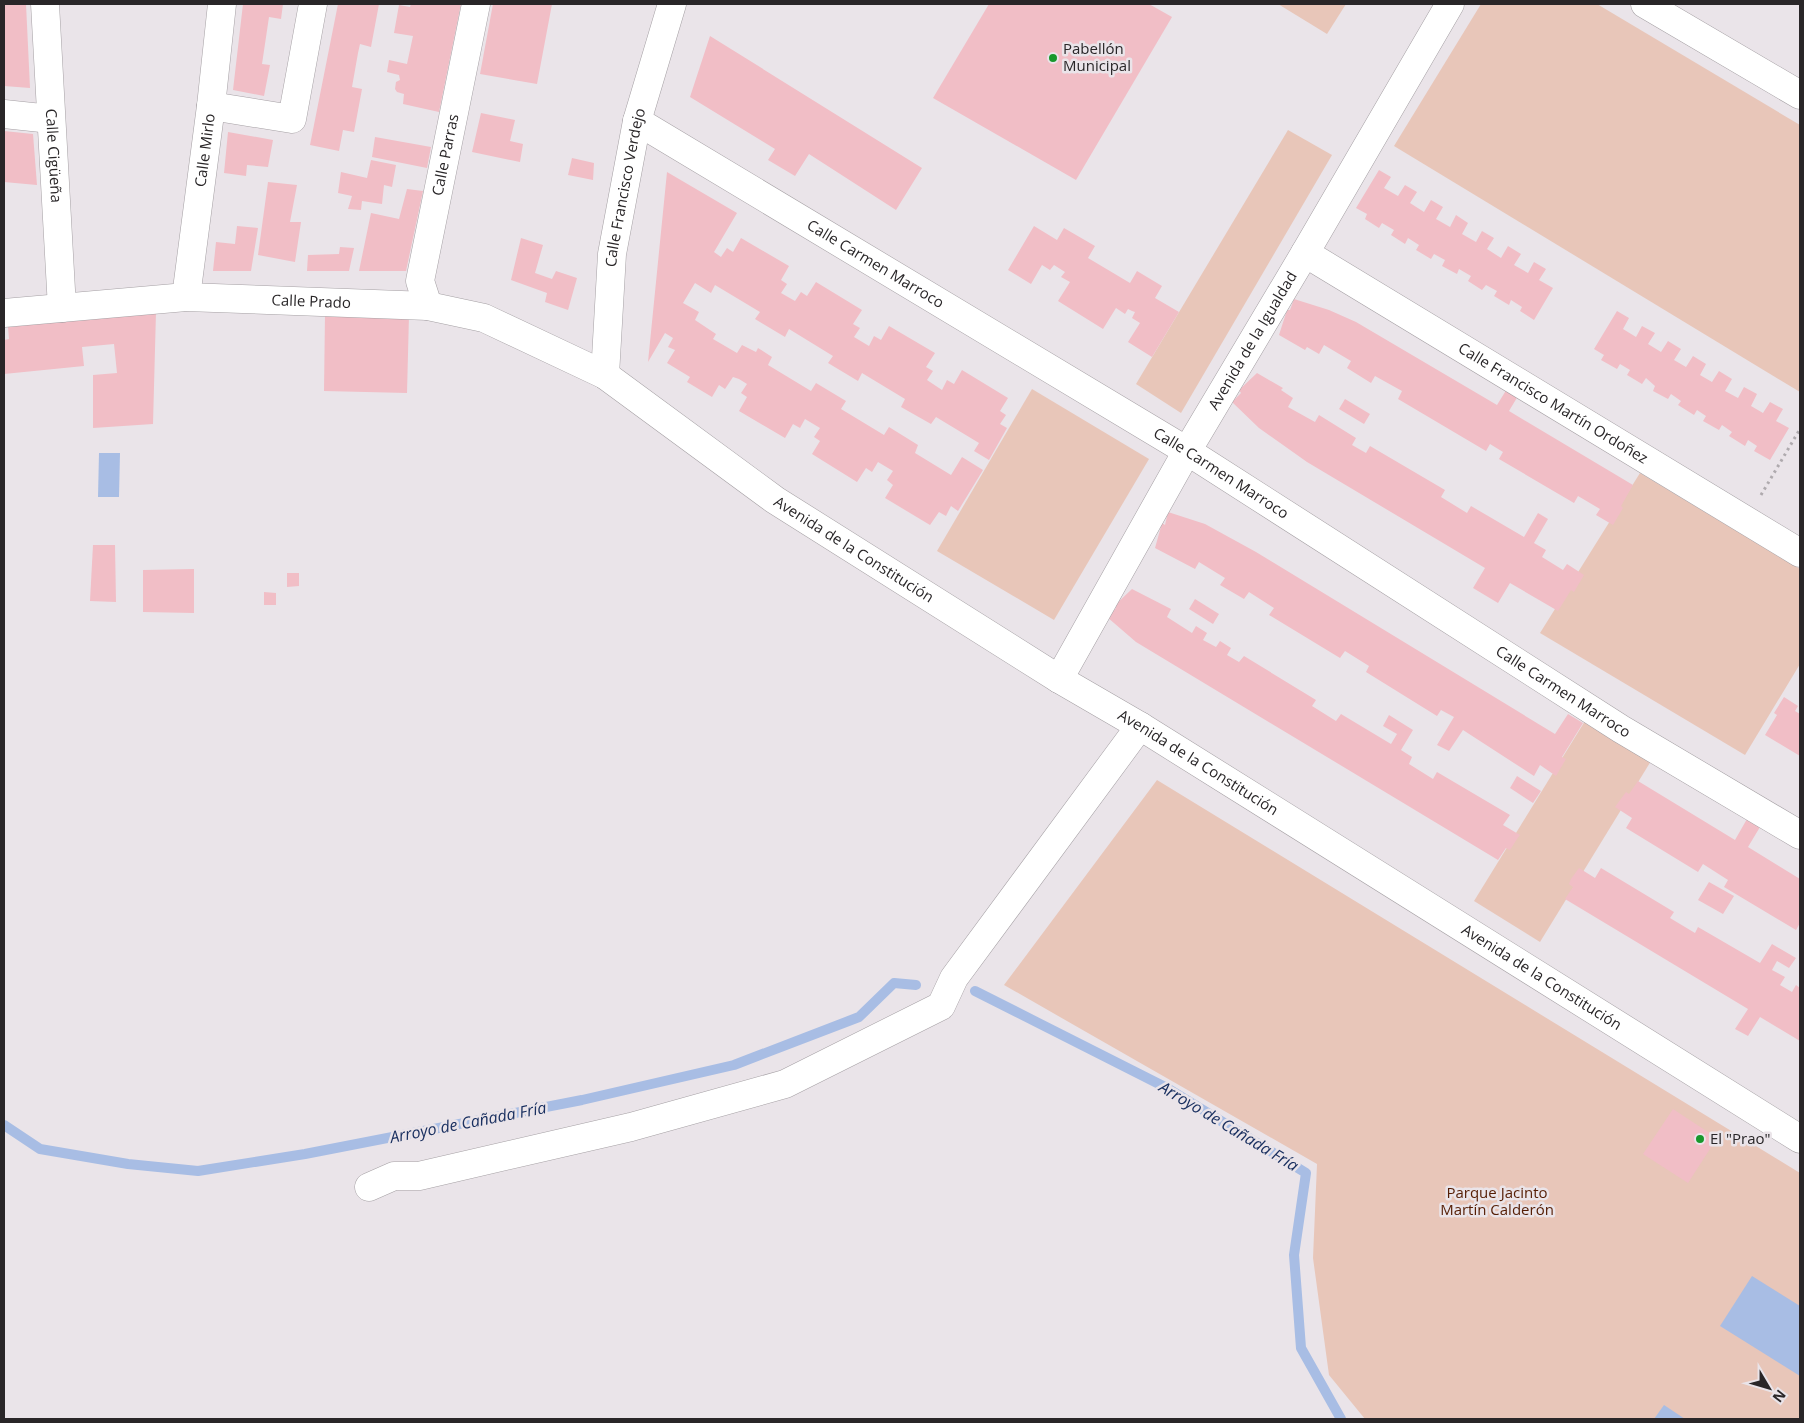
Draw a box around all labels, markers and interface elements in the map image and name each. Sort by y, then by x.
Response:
place label: Pabellón Municipal [1063,38,1131,75]
marker: Pabellón Municipal [1047,52,1059,64]
street label: Calle Francisco Verdejo [600,105,649,267]
street label: Calle Cigüeña [42,108,67,203]
street label: Calle Mirlo [189,112,219,188]
street label: Calle Parras [427,112,463,197]
street label: Calle Carmen Marroco [804,214,948,312]
street label: Avenida de la Igualdad [1203,267,1301,413]
street label: Calle Prado [271,289,351,312]
street label: Calle Francisco Martín Ordoñez [1455,337,1652,468]
street label: Calle Carmen Marroco [1150,422,1293,523]
street label: Avenida de la Constitución [771,491,938,607]
street label: Calle Carmen Marroco [1492,640,1635,742]
street label: Avenida de la Constitución [1115,705,1283,819]
street label: Avenida de la Constitución [1458,919,1626,1034]
water label: Arroyo de Cañada Fría [1154,1075,1303,1176]
water label: Arroyo de Cañada Fría [387,1096,548,1148]
place label: El "Prao" [1710,1128,1770,1148]
marker: El "Prao" [1694,1133,1706,1145]
park label: Parque Jacinto Martín Calderón [1440,1182,1554,1219]
north arrow [1744,1363,1794,1413]
text: N [1769,1386,1791,1407]

